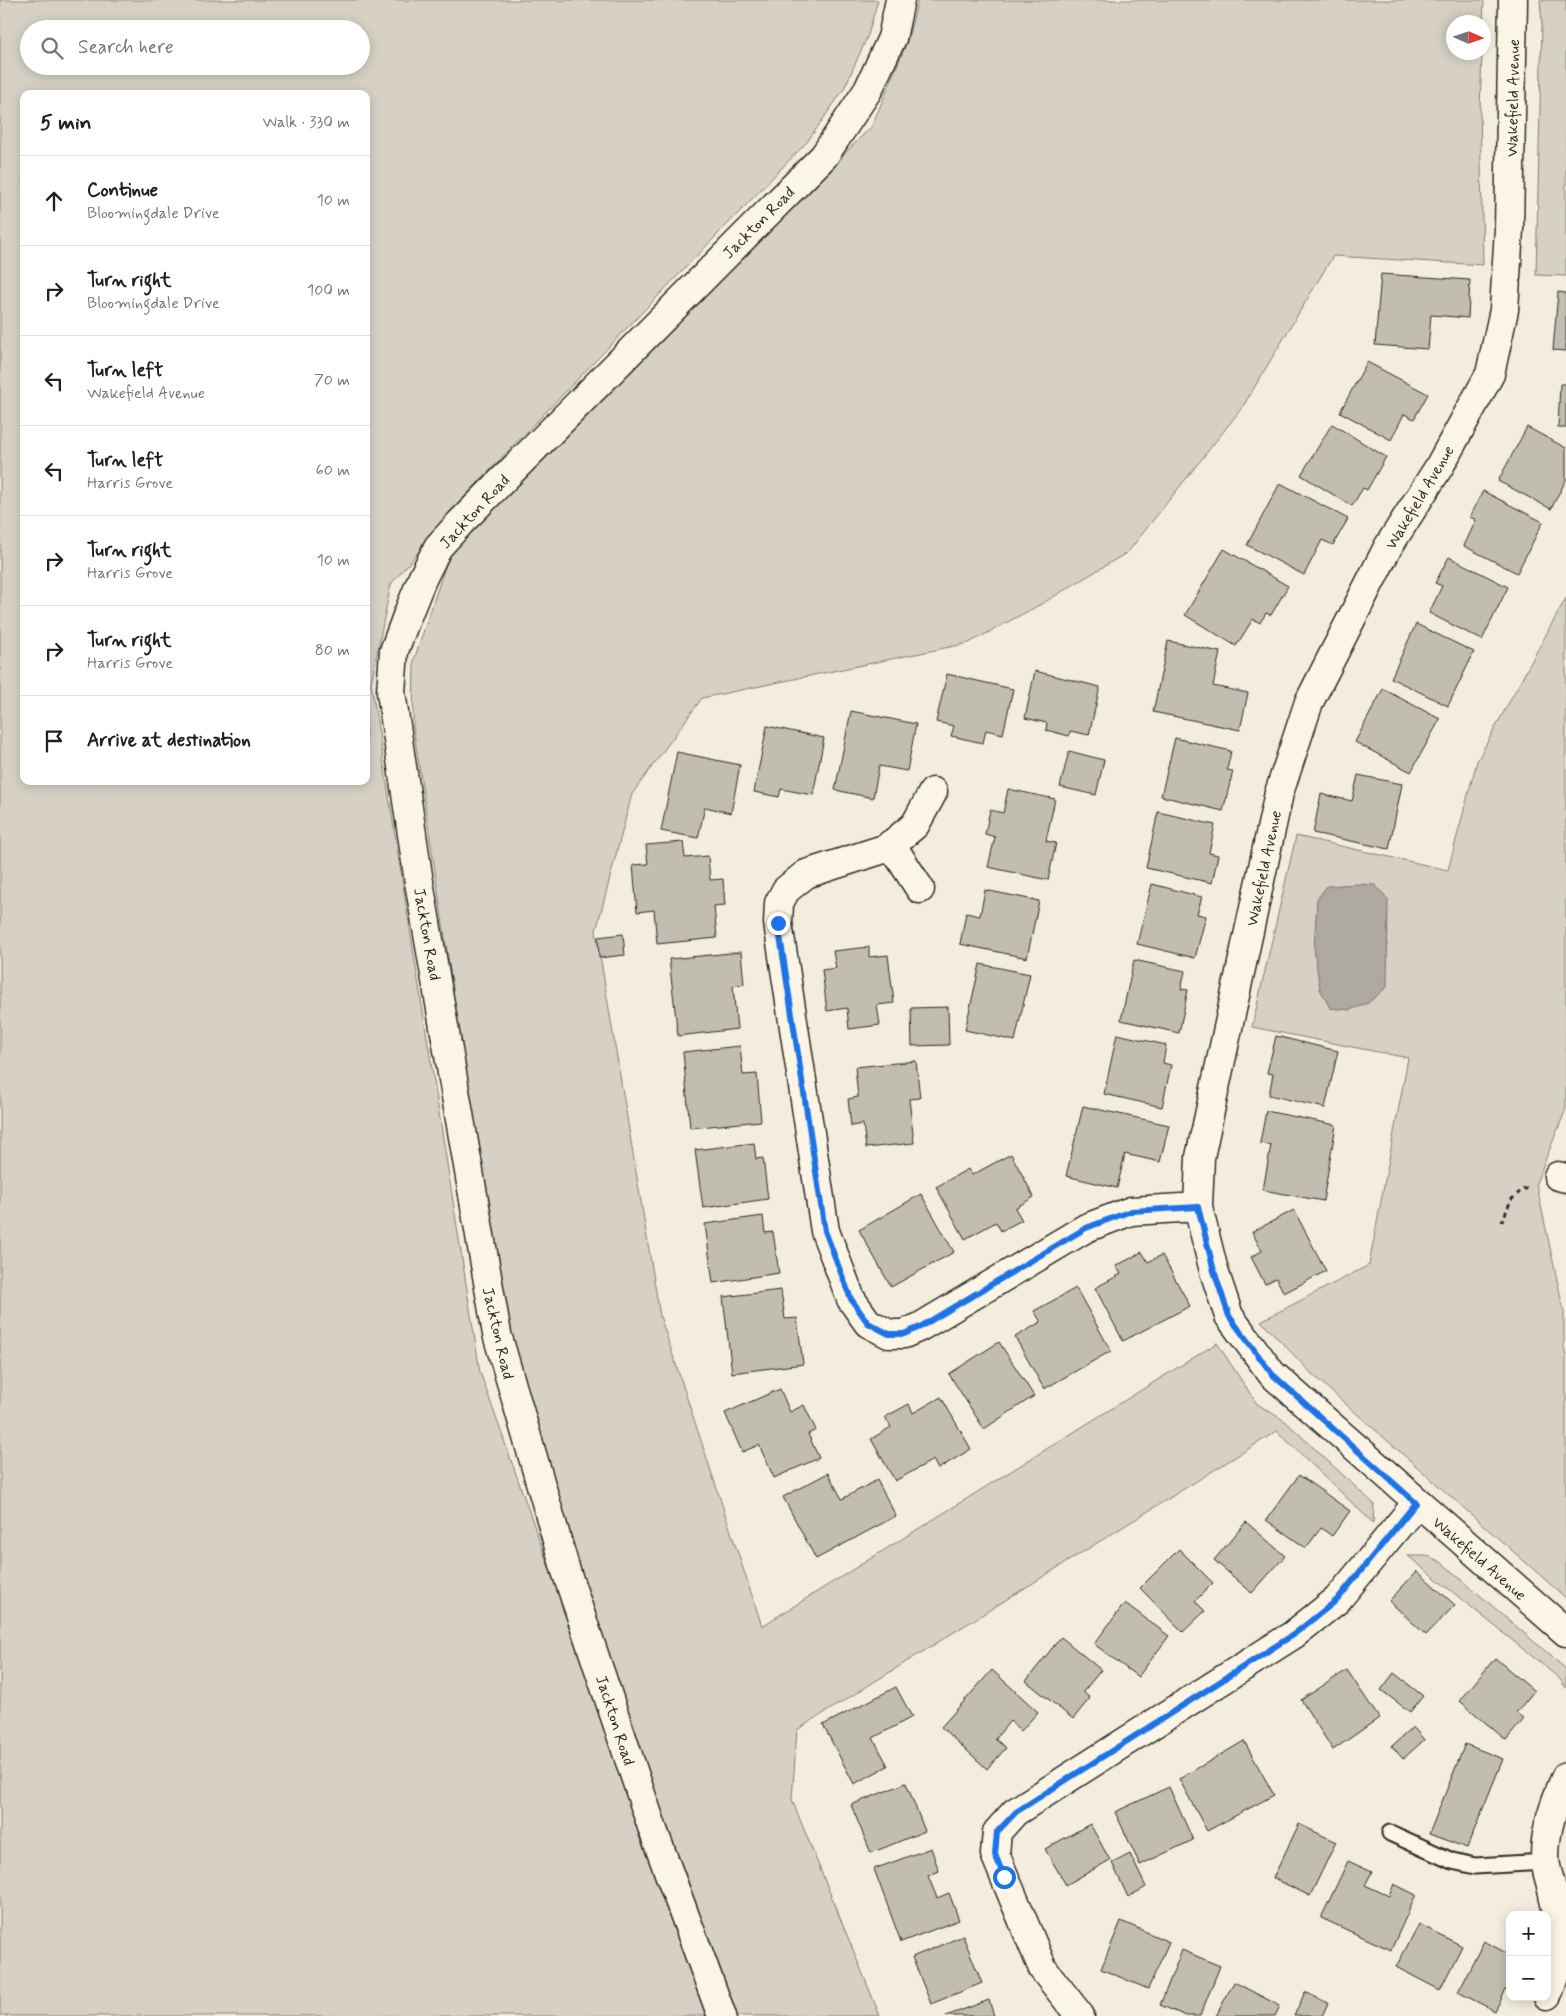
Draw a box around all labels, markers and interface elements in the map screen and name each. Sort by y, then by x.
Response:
north arrow [1446,15,1491,60]
search box [20,20,370,75]
icon: search [38,34,66,62]
text: Search here [78,35,174,60]
street label: Wakefield Avenue [1502,39,1525,157]
text: 5 min [40,109,92,137]
text: Walk · 330 m [262,112,350,133]
text: Continue [87,178,158,203]
street label: Jackton Road [718,182,800,264]
icon: ahead [40,187,68,215]
text: 10 m [317,190,350,211]
text: Bloomingdale Drive [87,203,220,224]
text: Turn right [87,268,171,293]
icon: right [40,277,68,305]
text: 100 m [307,280,350,301]
text: Bloomingdale Drive [87,293,220,314]
text: Turn left [87,358,163,383]
icon: left [40,367,68,395]
text: 70 m [314,370,350,391]
text: Wakefield Avenue [87,383,205,404]
street label: Wakefield Avenue [1381,442,1460,554]
text: Turn left [87,448,163,473]
icon: left [40,457,68,485]
text: 60 m [316,460,350,481]
street label: Jackton Road [435,470,515,554]
text: Harris Grove [87,473,173,494]
text: Turn right [87,538,171,563]
icon: right [40,547,68,575]
text: 10 m [317,550,350,571]
text: Harris Grove [87,563,173,584]
text: Turn right [87,628,171,653]
icon: right [40,637,68,665]
text: 80 m [315,640,350,661]
text: Harris Grove [87,653,173,674]
icon: arrive [40,727,68,755]
text: Arrive at destination [87,728,251,753]
street label: Wakefield Avenue [1242,808,1287,928]
street label: Jackton Road [408,886,445,982]
route end [767,912,790,935]
street label: Jackton Road [477,1285,518,1382]
street label: Wakefield Avenue [1428,1513,1530,1606]
street label: Jackton Road [590,1673,639,1768]
route start [993,1866,1016,1889]
map controls [1506,1911,1551,2001]
button: + [1506,1911,1551,1956]
button: − [1506,1956,1551,2001]

